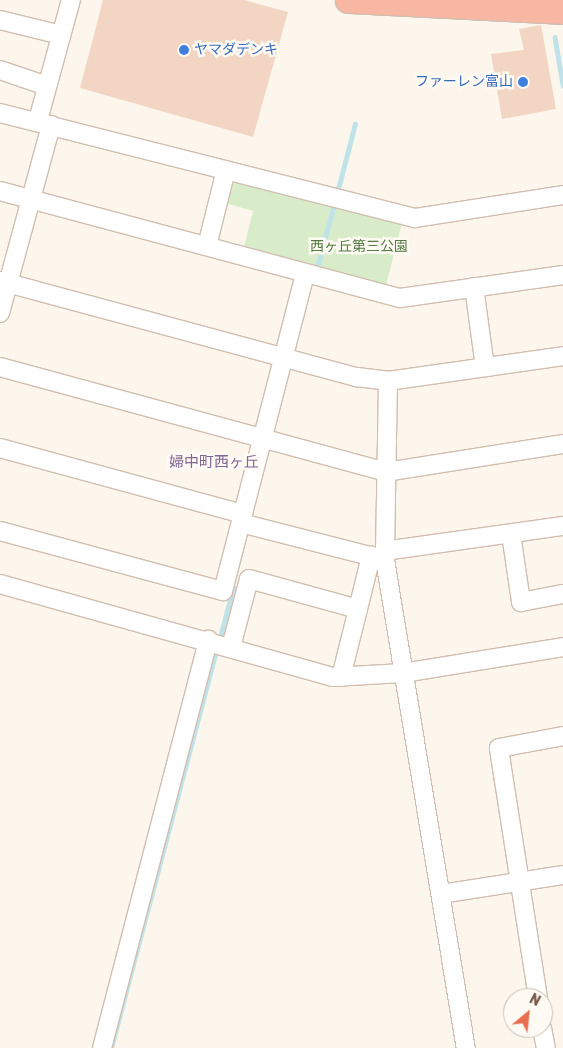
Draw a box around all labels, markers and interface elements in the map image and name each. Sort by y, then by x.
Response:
place label: ヤマダデンキ [194,42,278,58]
marker: ヤマダデンキ [178,44,190,56]
place label: ファーレン富山 [415,74,513,90]
marker: ファーレン富山 [517,76,529,88]
park label: 西ヶ丘第三公園 [310,239,408,255]
district label: 婦中町西ヶ丘 [169,454,259,472]
north arrow [503,988,553,1038]
text: N [526,990,543,1010]

